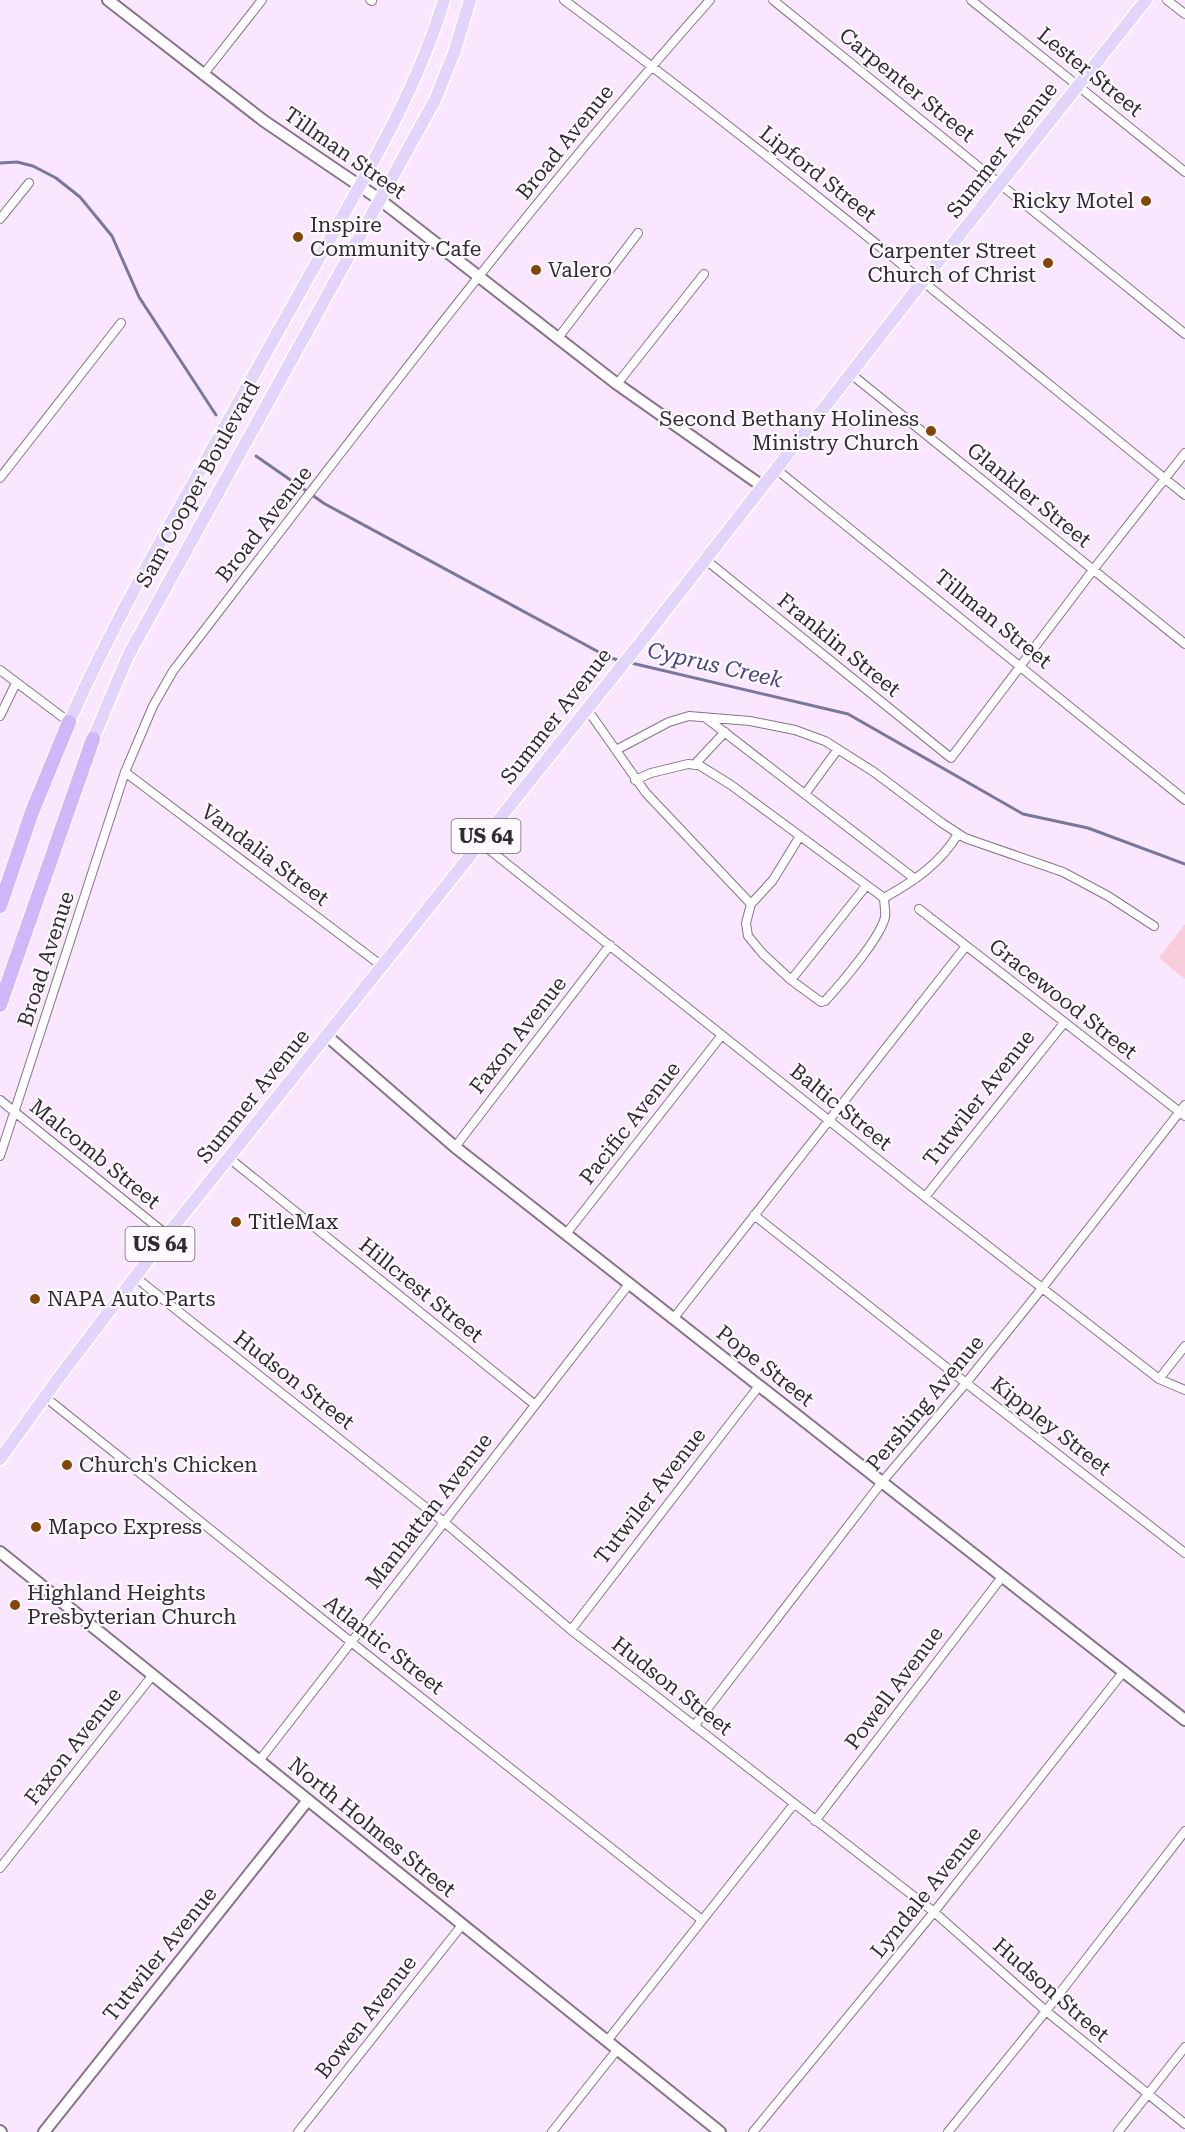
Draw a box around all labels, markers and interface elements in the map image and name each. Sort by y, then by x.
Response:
street label: Lester Street [1033,22,1147,122]
street label: Carpenter Street [834,23,980,147]
street label: Summer Avenue [942,78,1062,222]
street label: Broad Avenue [511,80,619,204]
street label: Tillman Street [279,102,411,204]
street label: Lipford Street [755,121,881,227]
place label: Ricky Motel [1012,189,1134,213]
marker: Ricky Motel [1139,194,1153,208]
place label: Inspire Community Cafe [310,213,481,261]
marker: Inspire Community Cafe [291,230,305,244]
place label: Carpenter Street Church of Christ [867,239,1036,287]
marker: Carpenter Street Church of Christ [1041,256,1055,270]
place label: Valero [548,258,612,282]
marker: Valero [529,263,543,277]
street label: Sam Cooper Boulevard [131,376,265,591]
place label: Second Bethany Holiness Ministry Church [659,407,919,455]
marker: Second Bethany Holiness Ministry Church [924,424,938,438]
street label: Glankler Street [962,438,1096,552]
street label: Broad Avenue [211,461,317,587]
street label: Tillman Street [930,565,1056,674]
street label: Franklin Street [773,588,905,702]
water label: Cyprus Creek [645,637,785,693]
street label: Summer Avenue [496,644,616,788]
street label: Vandalia Street [197,799,334,911]
road number: US 64 [452,819,520,853]
street label: Broad Avenue [13,889,79,1029]
street label: Gracewood Street [984,934,1142,1064]
street label: Faxon Avenue [465,972,571,1098]
street label: Summer Avenue [192,1024,314,1168]
street label: Tutwiler Avenue [918,1025,1040,1171]
street label: Pacific Avenue [575,1057,685,1189]
street label: Baltic Street [785,1059,897,1155]
street label: Malcomb Street [25,1094,165,1214]
place label: TitleMax [248,1210,338,1234]
marker: TitleMax [229,1215,243,1229]
road number: US 64 [126,1227,195,1261]
street label: Hillcrest Street [354,1233,488,1347]
place label: NAPA Auto Parts [47,1287,215,1311]
marker: NAPA Auto Parts [28,1292,42,1306]
street label: Pope Street [712,1321,819,1411]
street label: Hudson Street [229,1326,359,1434]
street label: Pershing Avenue [861,1330,989,1476]
street label: Kippley Street [986,1372,1116,1480]
street label: Tutwiler Avenue [589,1423,711,1569]
street label: Manhattan Avenue [361,1429,497,1593]
place label: Church's Chicken [79,1453,258,1477]
marker: Church's Chicken [60,1458,74,1472]
place label: Mapco Express [48,1515,202,1539]
marker: Mapco Express [29,1520,43,1534]
place label: Highland Heights Presbyterian Church [27,1581,237,1629]
street label: Atlantic Street [319,1591,449,1699]
marker: Highland Heights Presbyterian Church [8,1598,22,1612]
street label: Powell Avenue [840,1622,948,1754]
street label: Hudson Street [607,1632,737,1740]
street label: Faxon Avenue [20,1683,126,1809]
street label: North Holmes Street [284,1752,461,1902]
street label: Lyndale Avenue [866,1821,986,1963]
street label: Tutwiler Avenue [98,1882,222,2026]
street label: Hudson Street [988,1933,1114,2047]
street label: Bowen Avenue [311,1951,421,2083]

